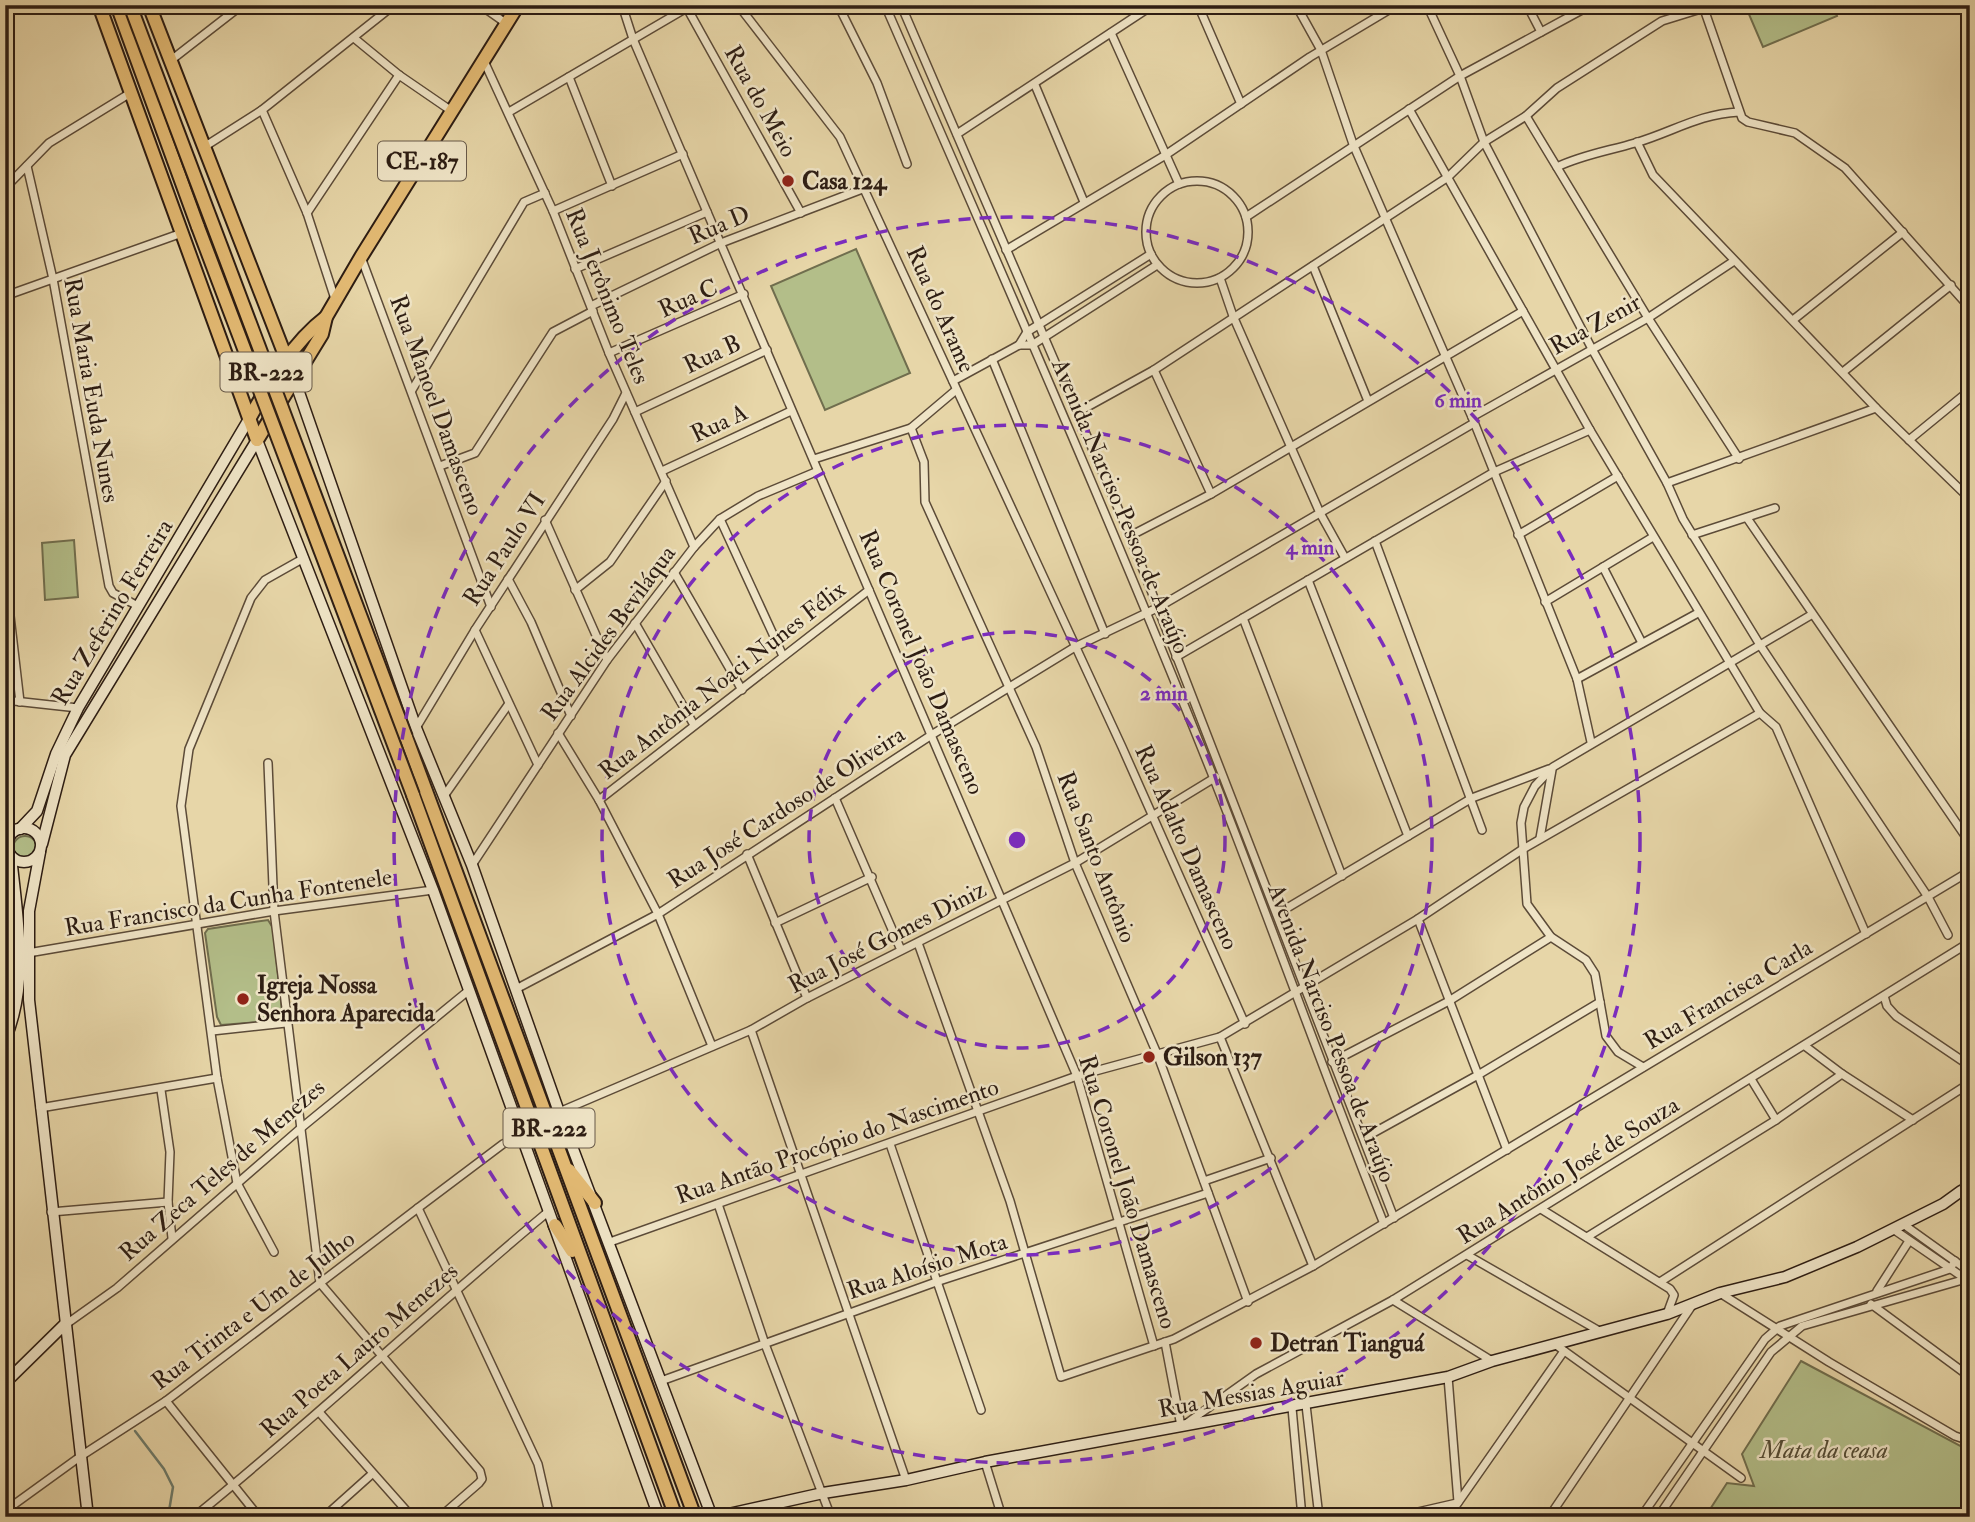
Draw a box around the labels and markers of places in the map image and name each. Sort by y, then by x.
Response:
place label: Casa 124 [802,166,888,197]
marker: Casa 124 [780,173,796,189]
centre of rings [1005,828,1029,852]
place label: Igreja Nossa Senhora Aparecida [257,970,436,1029]
marker: Igreja Nossa Senhora Aparecida [235,991,251,1007]
place label: Gilson 137 [1163,1042,1263,1073]
marker: Gilson 137 [1141,1049,1157,1065]
place label: Detran Tianguá [1270,1328,1425,1359]
marker: Detran Tianguá [1248,1335,1264,1351]

